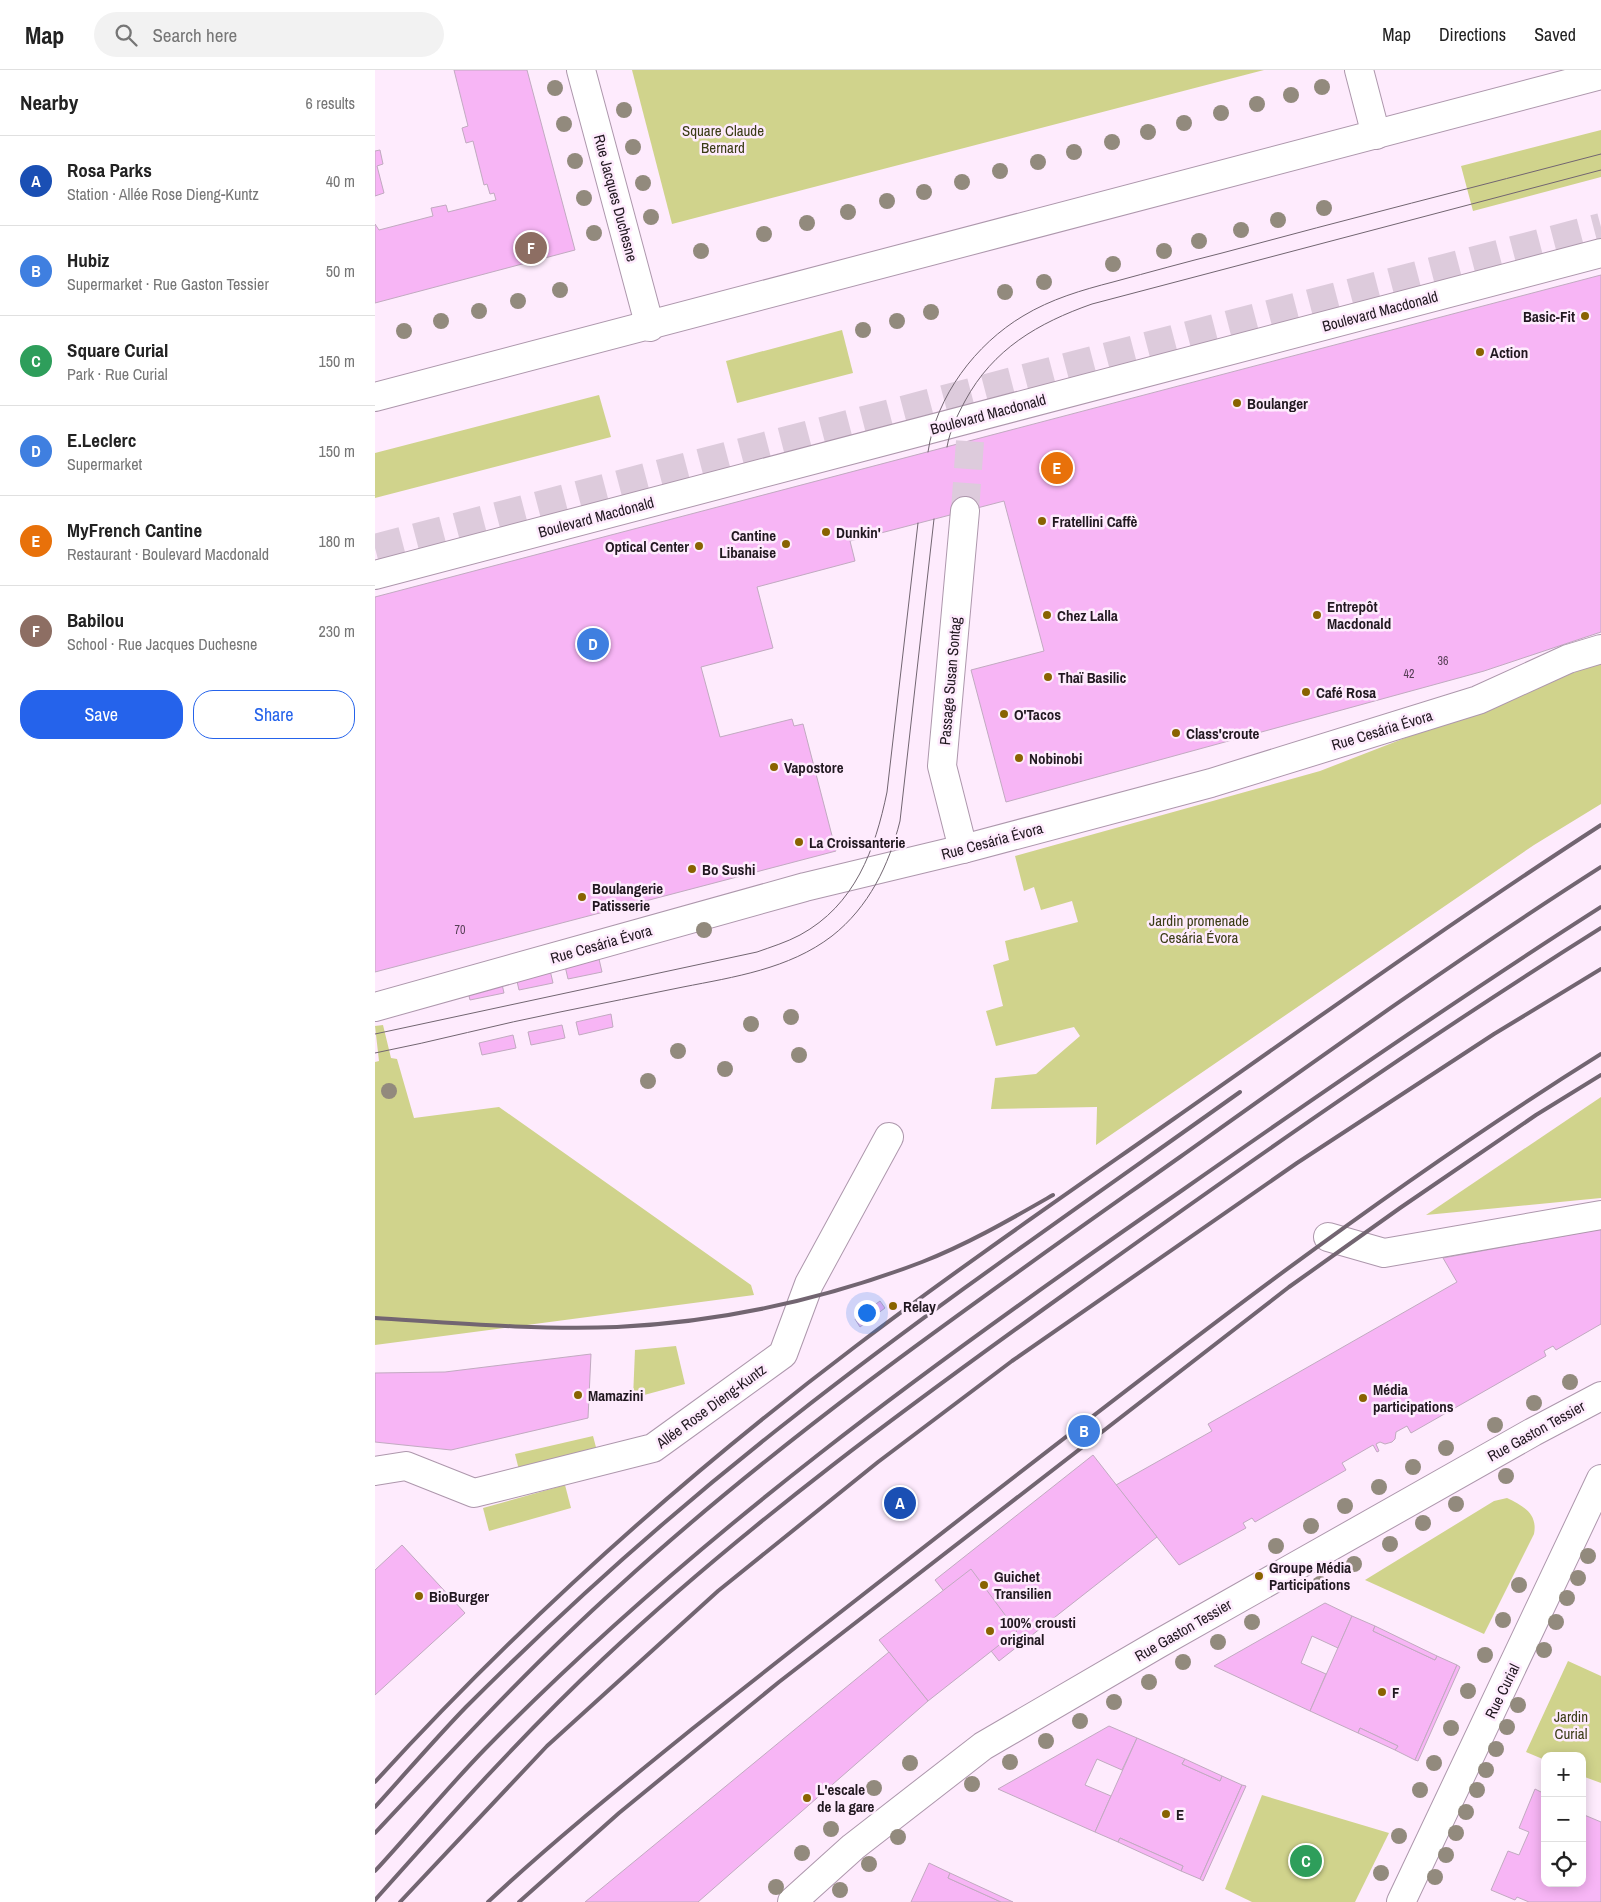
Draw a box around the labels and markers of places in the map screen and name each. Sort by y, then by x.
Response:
pin: F [515,229,547,267]
place label: Basic-Fit [1523,306,1575,327]
marker: Basic-Fit [1579,310,1591,322]
place label: Action [1490,342,1528,363]
marker: Action [1474,346,1486,358]
place label: Boulanger [1247,393,1308,414]
marker: Boulanger [1231,397,1243,409]
pin: E [1041,449,1073,487]
place label: Fratellini Caffè [1052,511,1138,532]
marker: Fratellini Caffè [1036,515,1048,527]
place label: Dunkin' [836,522,881,543]
place label: Cantine Libanaise [719,525,776,563]
marker: Dunkin' [820,526,832,538]
place label: Optical Center [605,536,689,557]
marker: Cantine Libanaise [780,538,792,550]
marker: Optical Center [693,540,705,552]
place label: Entrepôt Macdonald [1327,596,1391,634]
place label: Chez Lalla [1057,605,1118,626]
marker: Chez Lalla [1041,609,1053,621]
marker: Entrepôt Macdonald [1311,609,1323,621]
pin: D [577,625,609,663]
place label: Thaï Basilic [1058,667,1127,688]
marker: Thaï Basilic [1042,671,1054,683]
place label: Café Rosa [1316,682,1376,703]
marker: Café Rosa [1300,686,1312,698]
place label: O'Tacos [1014,704,1061,725]
marker: O'Tacos [998,708,1010,720]
place label: Class'croute [1186,723,1259,744]
marker: Class'croute [1170,727,1182,739]
place label: Nobinobi [1029,748,1082,769]
marker: Nobinobi [1013,752,1025,764]
place label: Vapostore [784,757,844,778]
marker: Vapostore [768,761,780,773]
place label: La Croissanterie [809,832,906,853]
marker: La Croissanterie [793,836,805,848]
place label: Bo Sushi [702,859,755,880]
marker: Bo Sushi [686,863,698,875]
place label: Boulangerie Patisserie [592,878,663,916]
marker: Boulangerie Patisserie [576,891,588,903]
place label: Relay [903,1296,936,1317]
marker: Relay [887,1300,899,1312]
place label: Média participations [1373,1379,1454,1417]
place label: Mamazini [588,1385,643,1406]
marker: Mamazini [572,1389,584,1401]
marker: Média participations [1357,1392,1369,1404]
pin: B [1068,1412,1100,1450]
pin: A [884,1484,916,1522]
place label: Groupe Média Participations [1269,1557,1351,1595]
place label: Guichet Transilien [994,1566,1051,1604]
marker: Groupe Média Participations [1253,1570,1265,1582]
marker: Guichet Transilien [978,1579,990,1591]
place label: BioBurger [429,1586,489,1607]
marker: BioBurger [413,1590,425,1602]
place label: 100% crousti original [1000,1612,1076,1650]
marker: 100% crousti original [984,1625,996,1637]
place label: F [1392,1682,1400,1703]
marker: F [1376,1686,1388,1698]
place label: L'escale de la gare [817,1779,875,1817]
marker: L'escale de la gare [801,1792,813,1804]
place label: E [1176,1804,1184,1825]
marker: E [1160,1808,1172,1820]
pin: C [1290,1842,1322,1880]

